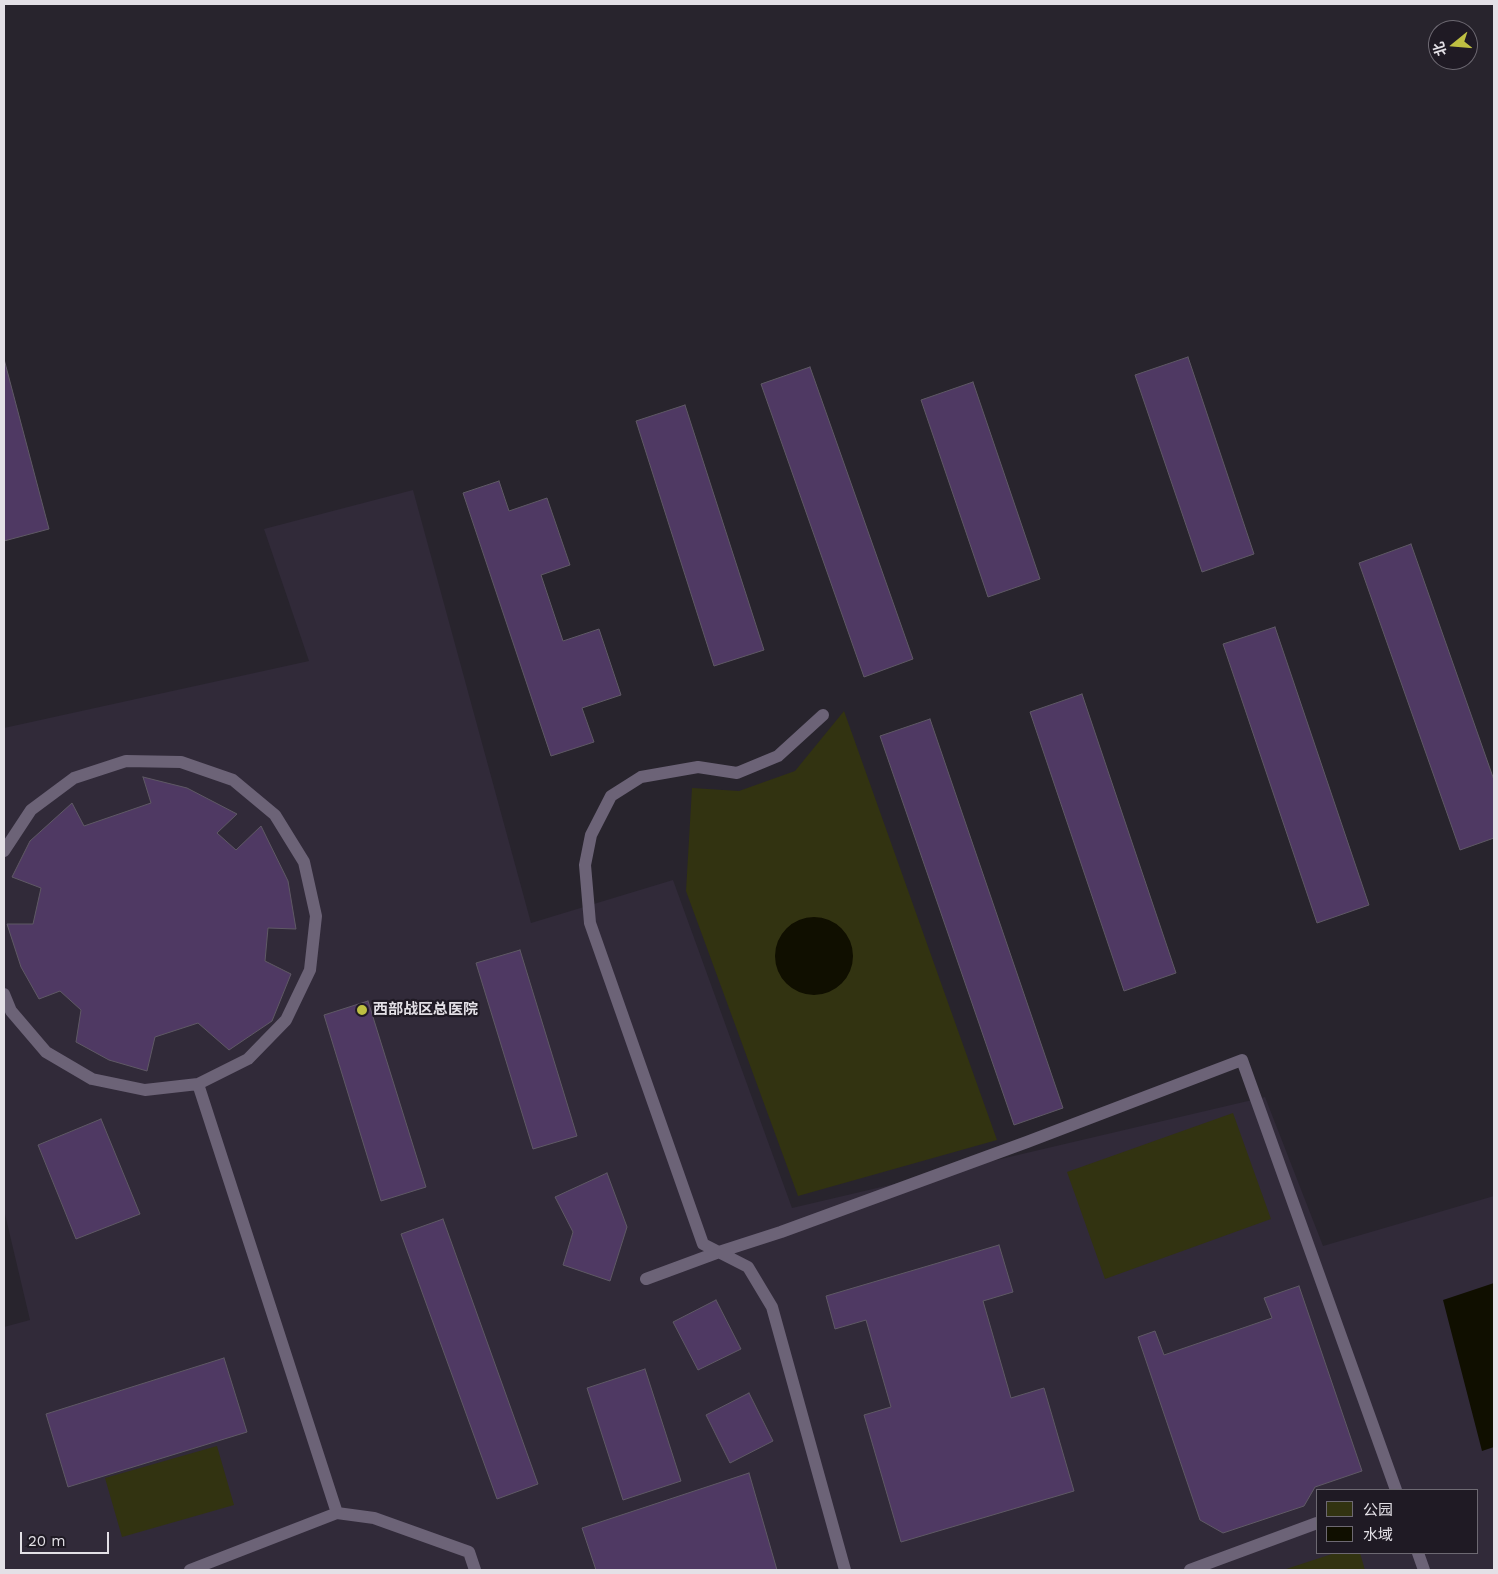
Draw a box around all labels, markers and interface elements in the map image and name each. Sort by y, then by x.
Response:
north arrow [1428,20,1478,70]
text: 北 [1430,40,1449,58]
place label: 西部战区总医院 [373,1001,478,1019]
marker: 西部战区总医院 [355,1003,369,1017]
legend [1316,1489,1478,1554]
text: 公园 [1363,1501,1393,1519]
scale bar [22,1522,111,1554]
text: 水域 [1363,1526,1393,1544]
text: 20 m [28,1532,66,1550]

